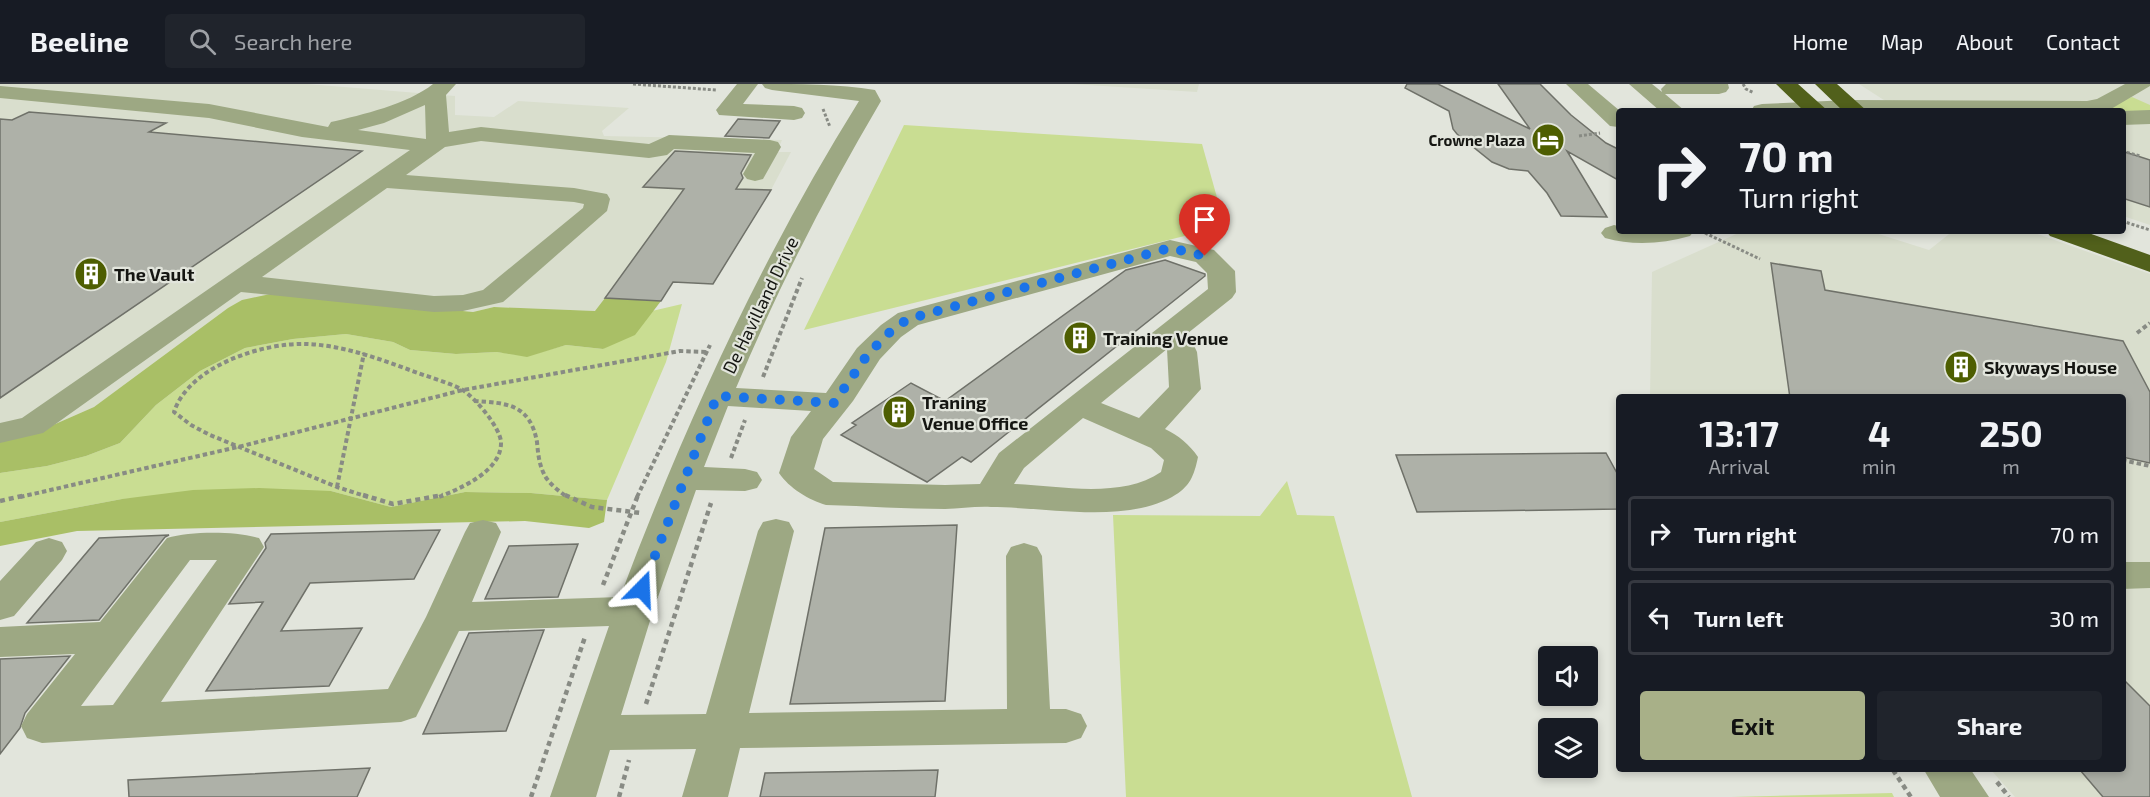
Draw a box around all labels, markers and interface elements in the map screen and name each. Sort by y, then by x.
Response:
search box [165,14,585,68]
text: Beeline [30,24,129,58]
icon: search [186,25,219,58]
text: Search here [234,28,352,54]
text: Home [1792,29,1848,54]
text: Map [1881,29,1923,54]
text: About [1956,29,2013,54]
text: Contact [2046,29,2120,54]
hotel icon: Crowne Plaza [1530,122,1566,158]
text: 70 m [1739,130,1834,180]
place label: Crowne Plaza [1428,131,1525,149]
icon: right [1640,132,1718,210]
text: Turn right [1739,181,1859,213]
pin [1179,194,1230,256]
icon: arrive [1188,203,1221,236]
street label: De Havilland Drive [717,233,803,377]
building icon: The Vault [73,256,109,292]
place label: The Vault [114,263,195,285]
building icon: Training Venue [1062,320,1098,356]
place label: Training Venue [1103,327,1229,349]
building icon: Skyways House [1943,349,1979,385]
place label: Skyways House [1984,356,2117,378]
place label: Traning Venue Office [922,391,1028,434]
building icon: Traning Venue Office [881,394,917,430]
text: 13:17 [1699,411,1779,454]
text: 4 [1868,411,1891,454]
text: 250 [1979,411,2043,454]
text: Arrival [1709,454,1769,478]
text: min [1862,454,1896,478]
text: m [2002,454,2020,478]
icon: right [1643,517,1676,550]
text: Turn right [1694,521,1796,547]
text: 70 m [2050,521,2099,547]
position arrow [610,557,674,621]
icon: left [1643,601,1676,634]
text: Turn left [1694,605,1783,631]
text: 30 m [2049,605,2099,631]
map controls [1538,646,1598,778]
button: sound [1538,646,1598,706]
button: Exit [1640,691,1865,760]
button: Share [1877,691,2102,760]
button: layers [1538,718,1598,778]

